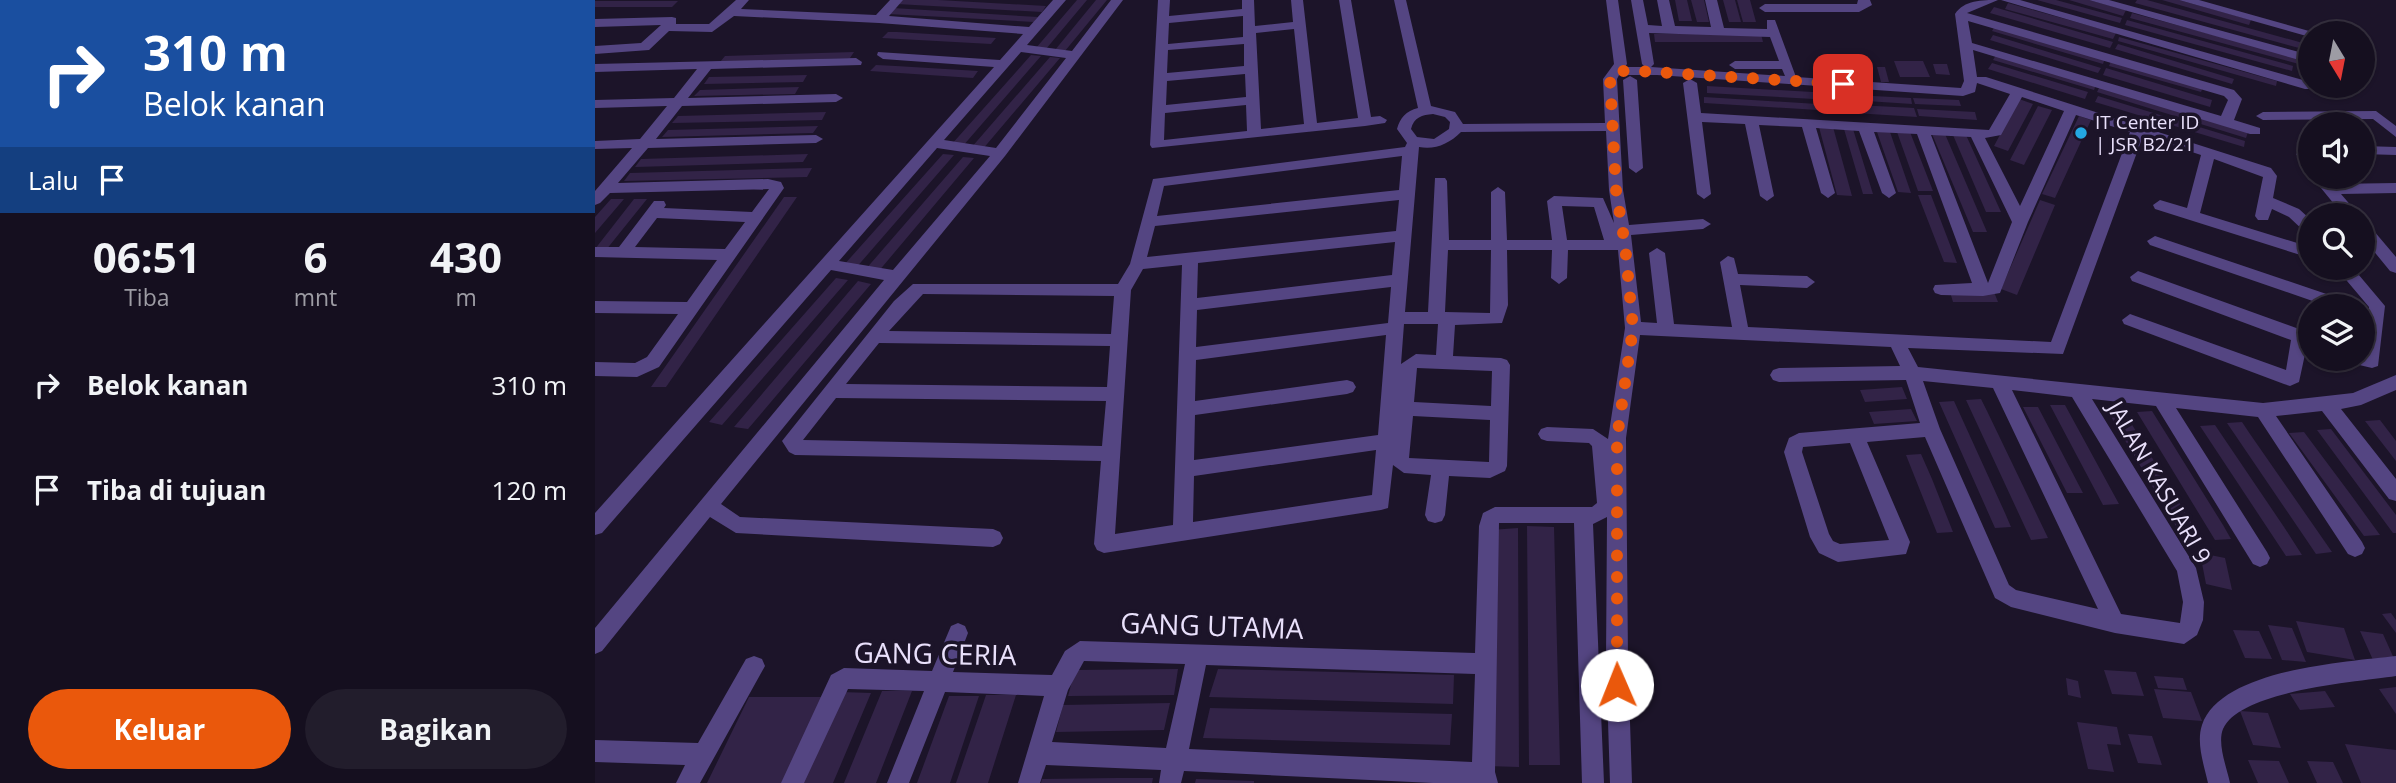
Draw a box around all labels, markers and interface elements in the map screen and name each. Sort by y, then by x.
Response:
text: 310 m [143,19,288,85]
north arrow [2298,21,2375,98]
map controls [2298,21,2375,371]
icon: right [28,28,119,119]
pin [1813,54,1873,114]
icon: arrive [1824,65,1862,103]
text: Belok kanan [143,82,326,125]
place label: IT Center ID | JSR B2/21 [2095,109,2199,157]
button: sound [2298,112,2375,189]
marker: IT Center ID | JSR B2/21 [2073,125,2089,141]
icon: arrive [93,161,131,199]
text: Lalu [28,162,79,198]
button: search [2298,203,2375,280]
text: 06:51 [93,228,201,285]
text: 6 [303,228,327,285]
text: 430 [430,228,502,285]
text: Tiba [124,281,170,313]
text: mnt [294,281,337,313]
text: m [455,281,477,313]
button: layers [2298,294,2375,371]
icon: right [28,366,66,404]
text: Belok kanan [87,367,248,403]
text: 310 m [492,367,567,403]
street label: JALAN KASUARI 9 [2099,393,2220,569]
icon: arrive [28,471,66,509]
text: Tiba di tujuan [87,472,266,508]
text: 120 m [492,472,567,508]
street label: GANG UTAMA [1120,603,1305,647]
street label: GANG CERIA [853,633,1017,673]
position arrow [1580,648,1654,722]
button: Keluar [28,689,291,769]
button: Bagikan [305,689,567,769]

